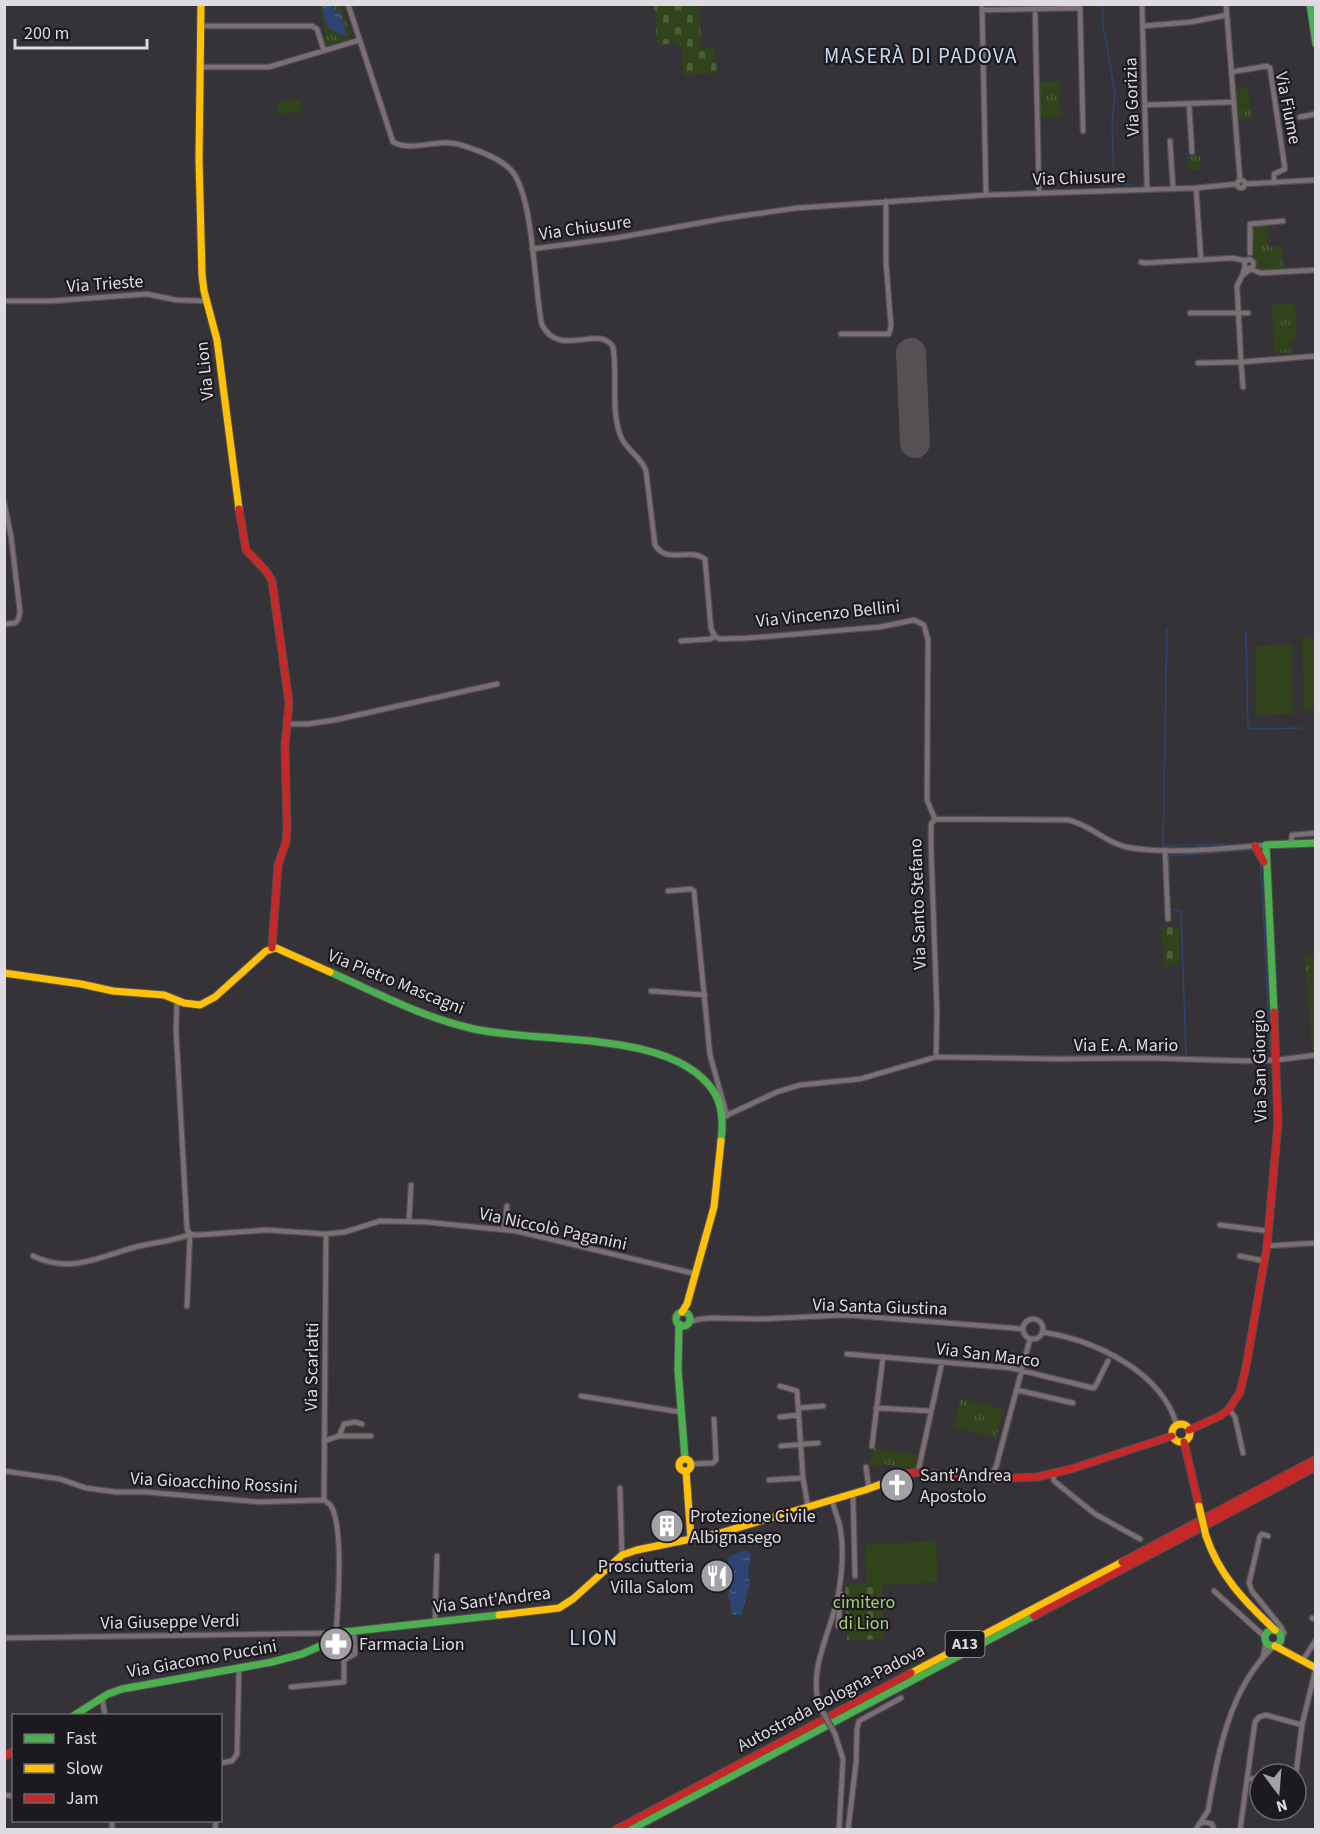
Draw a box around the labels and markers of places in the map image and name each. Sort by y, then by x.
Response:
place label: Sant'Andrea Apostolo [920,1463,1012,1509]
church icon: Sant'Andrea Apostolo [879,1467,915,1503]
place label: Protezione Civile Albignasego [690,1504,816,1550]
building icon: Protezione Civile Albignasego [649,1508,685,1544]
place label: Prosciutteria Villa Salom [598,1554,694,1600]
restaurant icon: Prosciutteria Villa Salom [699,1558,735,1594]
pharmacy icon: Farmacia Lion [318,1626,354,1662]
place label: Farmacia Lion [359,1632,465,1657]

